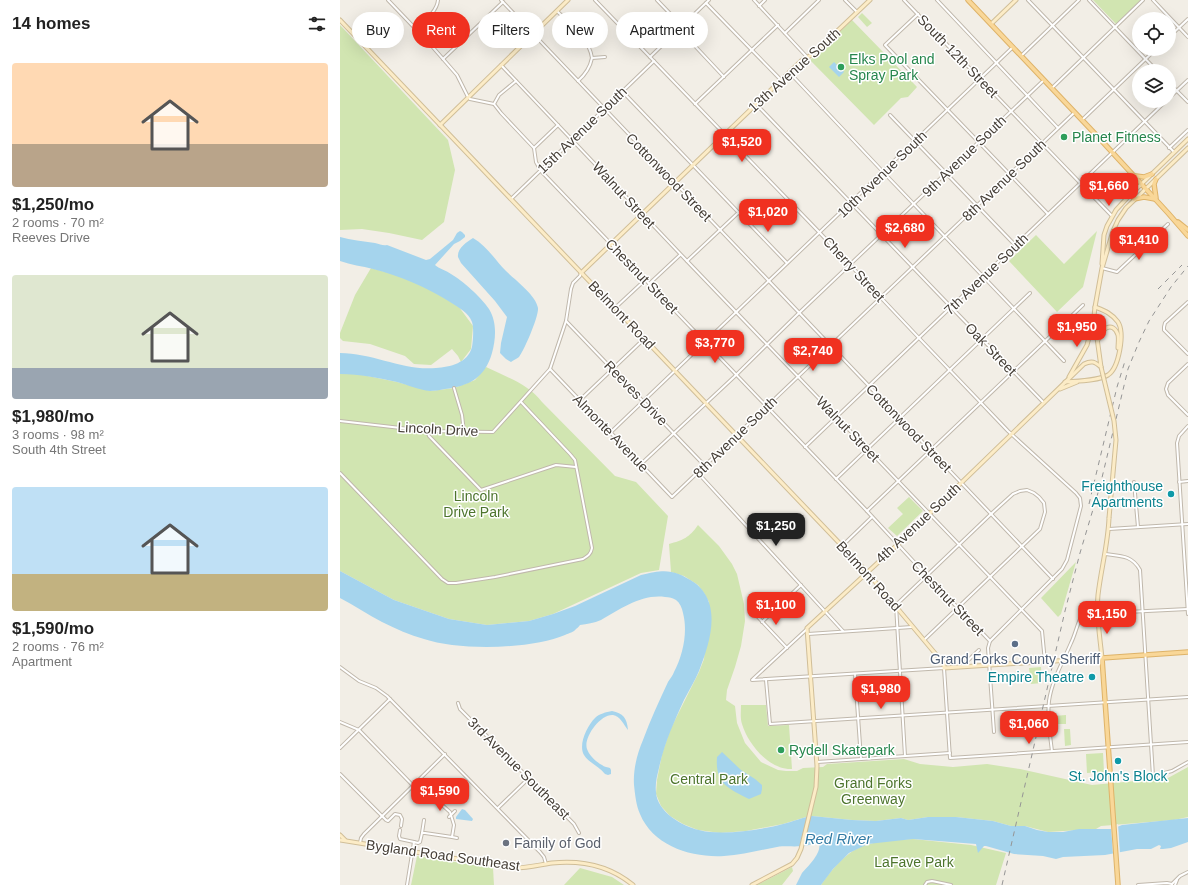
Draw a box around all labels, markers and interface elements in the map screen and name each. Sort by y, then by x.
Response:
street label: South 12th Street [914,11,1002,101]
chip: Buy [352,12,404,48]
chip: Rent [412,12,470,48]
chip: Filters [478,12,544,48]
chip: New [552,12,608,48]
chip: Apartment [616,12,708,48]
map controls [1132,12,1176,108]
button: locate [1132,12,1176,56]
icon: filters [306,13,328,35]
text: 14 homes [12,14,90,33]
street label: 13th Avenue South [745,25,843,115]
place label: Elks Pool and Spray Park [849,51,935,83]
marker: Elks Pool and Spray Park [836,62,846,72]
button: layers [1132,64,1176,108]
street label: 15th Avenue South [534,83,630,177]
icon: home [134,89,206,161]
street label: 9th Avenue South [919,112,1009,200]
street label: 10th Avenue South [834,127,930,221]
pin: $1,520 [709,129,775,163]
place label: Planet Fitness [1072,129,1161,145]
street label: Cottonwood Street [623,130,715,224]
marker: Planet Fitness [1059,132,1069,142]
text: $1,520 [722,134,762,149]
street label: 8th Avenue South [959,136,1049,224]
street label: Walnut Street [589,159,659,231]
pin: $1,660 [1076,173,1142,207]
text: $1,660 [1089,178,1129,193]
text: $1,250/mo [12,195,94,214]
pin: $1,020 [735,199,801,233]
text: $1,020 [748,204,788,219]
text: 2 rooms · 70 m² [12,215,104,230]
pin: $2,680 [872,215,938,249]
text: $2,680 [885,220,925,235]
pin: $1,410 [1106,227,1172,261]
text: Reeves Drive [12,230,90,245]
street label: 7th Avenue South [941,230,1031,318]
text: $1,410 [1119,232,1159,247]
street label: Cherry Street [820,233,888,305]
street label: Chestnut Street [602,235,682,317]
street label: Belmont Road [585,278,659,352]
icon: home [134,301,206,373]
pin: $1,950 [1044,314,1110,348]
street label: Oak Street [962,319,1020,379]
text: $1,950 [1057,319,1097,334]
pin: $3,770 [682,330,748,364]
text: $3,770 [695,335,735,350]
pin: $2,740 [780,338,846,372]
text: $2,740 [793,343,833,358]
street label: Reeves Drive [601,357,671,429]
street label: Cottonwood Street [863,381,955,475]
street label: Almonte Avenue [570,391,652,475]
street label: 8th Avenue South [690,393,780,481]
street label: Walnut Street [813,393,883,465]
text: $1,980/mo [12,407,94,426]
street label: Lincoln Drive [397,419,479,439]
text: 3 rooms · 98 m² [12,427,104,442]
text: South 4th Street [12,442,106,457]
place label: Freighthouse Apartments [1081,478,1163,510]
street label: 4th Avenue South [872,480,964,566]
park label: Lincoln Drive Park [443,488,510,520]
marker: Freighthouse Apartments [1166,489,1176,499]
icon: home [134,513,206,585]
pin: $1,250 [743,513,809,547]
text: $1,250 [756,518,796,533]
street label: Belmont Road [833,538,905,614]
street label: Chestnut Street [908,557,988,639]
pin: $1,100 [743,592,809,626]
text: $1,100 [756,597,796,612]
pin: $1,150 [1074,601,1140,635]
text: $1,150 [1087,606,1127,621]
text: $1,590/mo [12,619,94,638]
text: 2 rooms · 76 m² [12,639,104,654]
marker: Grand Forks County Sheriff [1010,639,1020,649]
place label: Grand Forks County Sheriff [930,651,1100,667]
text: Apartment [12,654,72,669]
place label: Empire Theatre [988,669,1084,685]
marker: Empire Theatre [1087,672,1097,682]
pin: $1,980 [848,676,914,710]
text: $1,980 [861,681,901,696]
pin: $1,060 [996,711,1062,745]
street label: 3rd Avenue Southeast [465,714,573,822]
text: $1,060 [1009,716,1049,731]
place label: Rydell Skatepark [789,742,896,758]
marker: Rydell Skatepark [776,745,786,755]
marker: St. John's Block [1113,756,1123,766]
place label: St. John's Block [1068,768,1169,784]
park label: Central Park [670,771,749,787]
park label: Grand Forks Greenway [834,775,912,807]
pin: $1,590 [407,778,473,812]
text: $1,590 [420,783,460,798]
water label: Red River [805,830,872,847]
place label: Family of God [514,835,601,851]
street label: Bygland Road Southeast [365,836,521,874]
marker: Family of God [501,838,511,848]
park label: LaFave Park [874,854,955,870]

